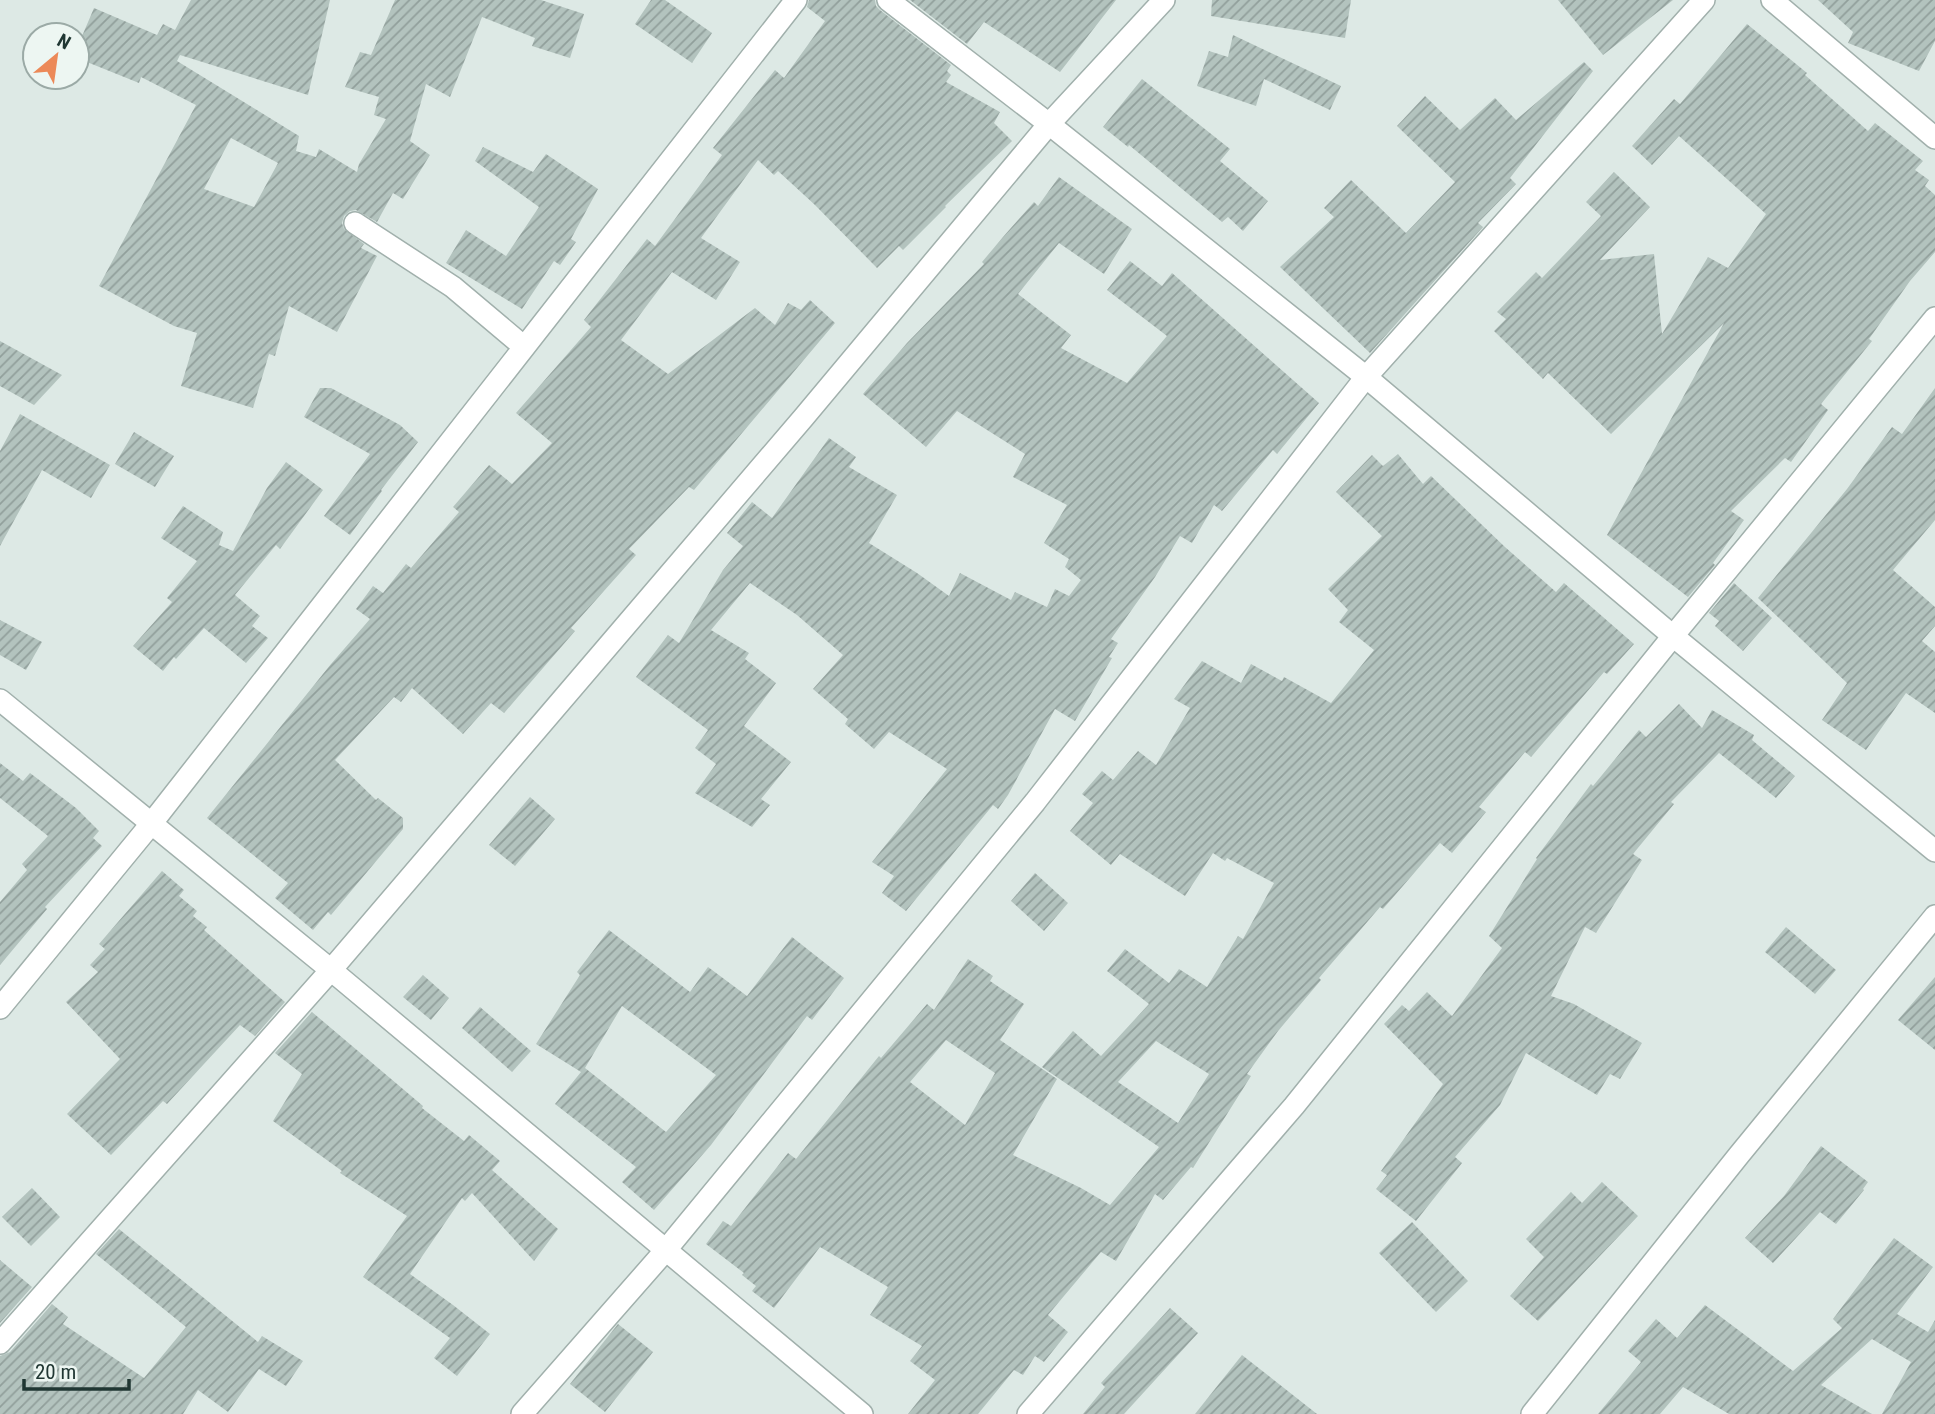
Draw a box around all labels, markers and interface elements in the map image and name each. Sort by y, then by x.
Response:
north arrow [21,21,91,91]
text: N [53,29,75,54]
scale bar [24,1348,130,1392]
text: 20 m [35,1360,76,1384]

